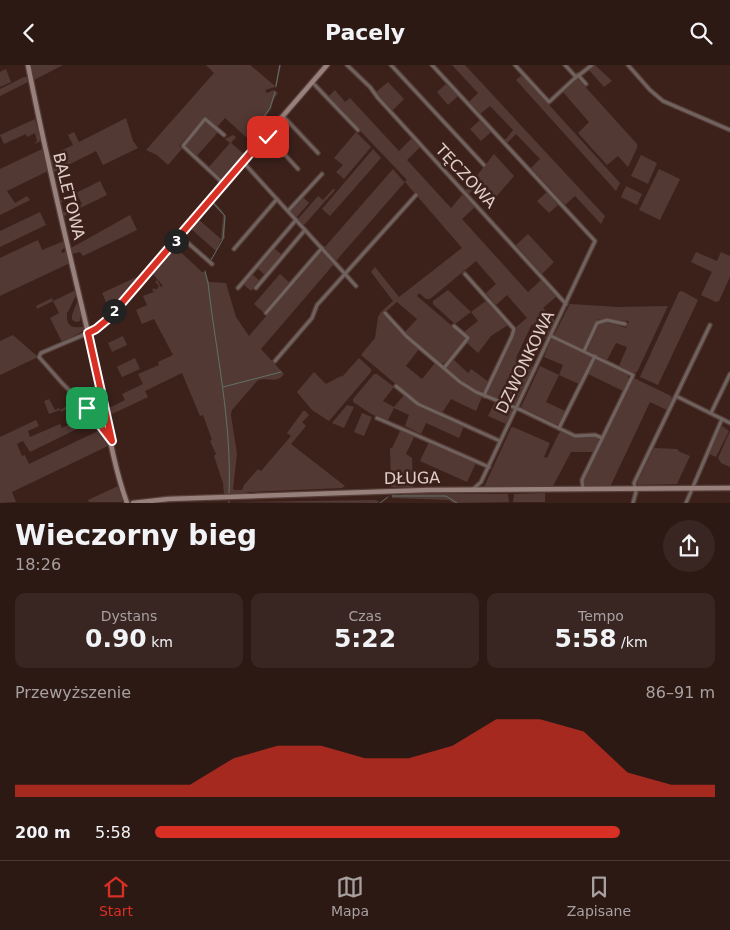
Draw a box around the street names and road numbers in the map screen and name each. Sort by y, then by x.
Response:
street label: TĘCZOWA [431,139,500,212]
street label: BALETOWA [49,150,89,242]
street label: DZWONKOWA [492,308,558,416]
street label: DŁUGA [384,468,440,488]

